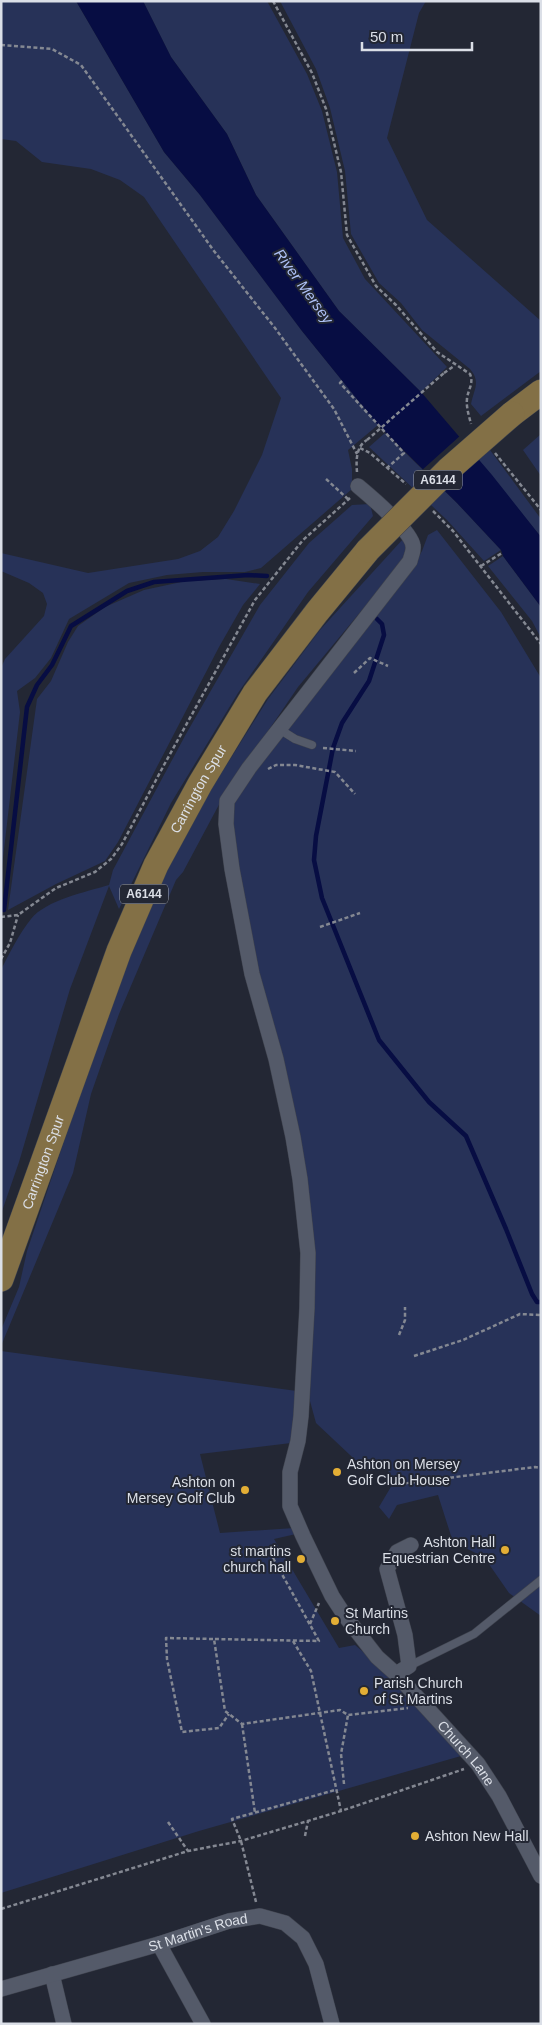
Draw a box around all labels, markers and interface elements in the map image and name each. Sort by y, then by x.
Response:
scale bar [362,20,472,52]
text: 50 m [370,28,403,45]
water label: River Mersey [271,245,338,328]
road number: A6144 [414,470,462,490]
street label: Carrington Spur [167,742,230,836]
road number: A6144 [120,884,168,904]
street label: Carrington Spur [19,1113,67,1212]
place label: Ashton on Mersey Golf Club House [347,1456,460,1488]
marker: Ashton on Mersey Golf Club House [331,1466,343,1478]
place label: Ashton on Mersey Golf Club [127,1474,235,1506]
marker: Ashton on Mersey Golf Club [239,1484,251,1496]
place label: Ashton Hall Equestrian Centre [382,1534,495,1566]
place label: st martins church hall [223,1543,291,1575]
marker: Ashton Hall Equestrian Centre [499,1544,511,1556]
marker: st martins church hall [295,1553,307,1565]
place label: St Martins Church [345,1605,408,1637]
marker: St Martins Church [329,1615,341,1627]
place label: Parish Church of St Martins [374,1675,463,1707]
marker: Parish Church of St Martins [358,1685,370,1697]
street label: Church Lane [434,1717,498,1789]
place label: Ashton New Hall [425,1828,529,1844]
marker: Ashton New Hall [409,1830,421,1842]
street label: St Martin's Road [146,1910,249,1955]

